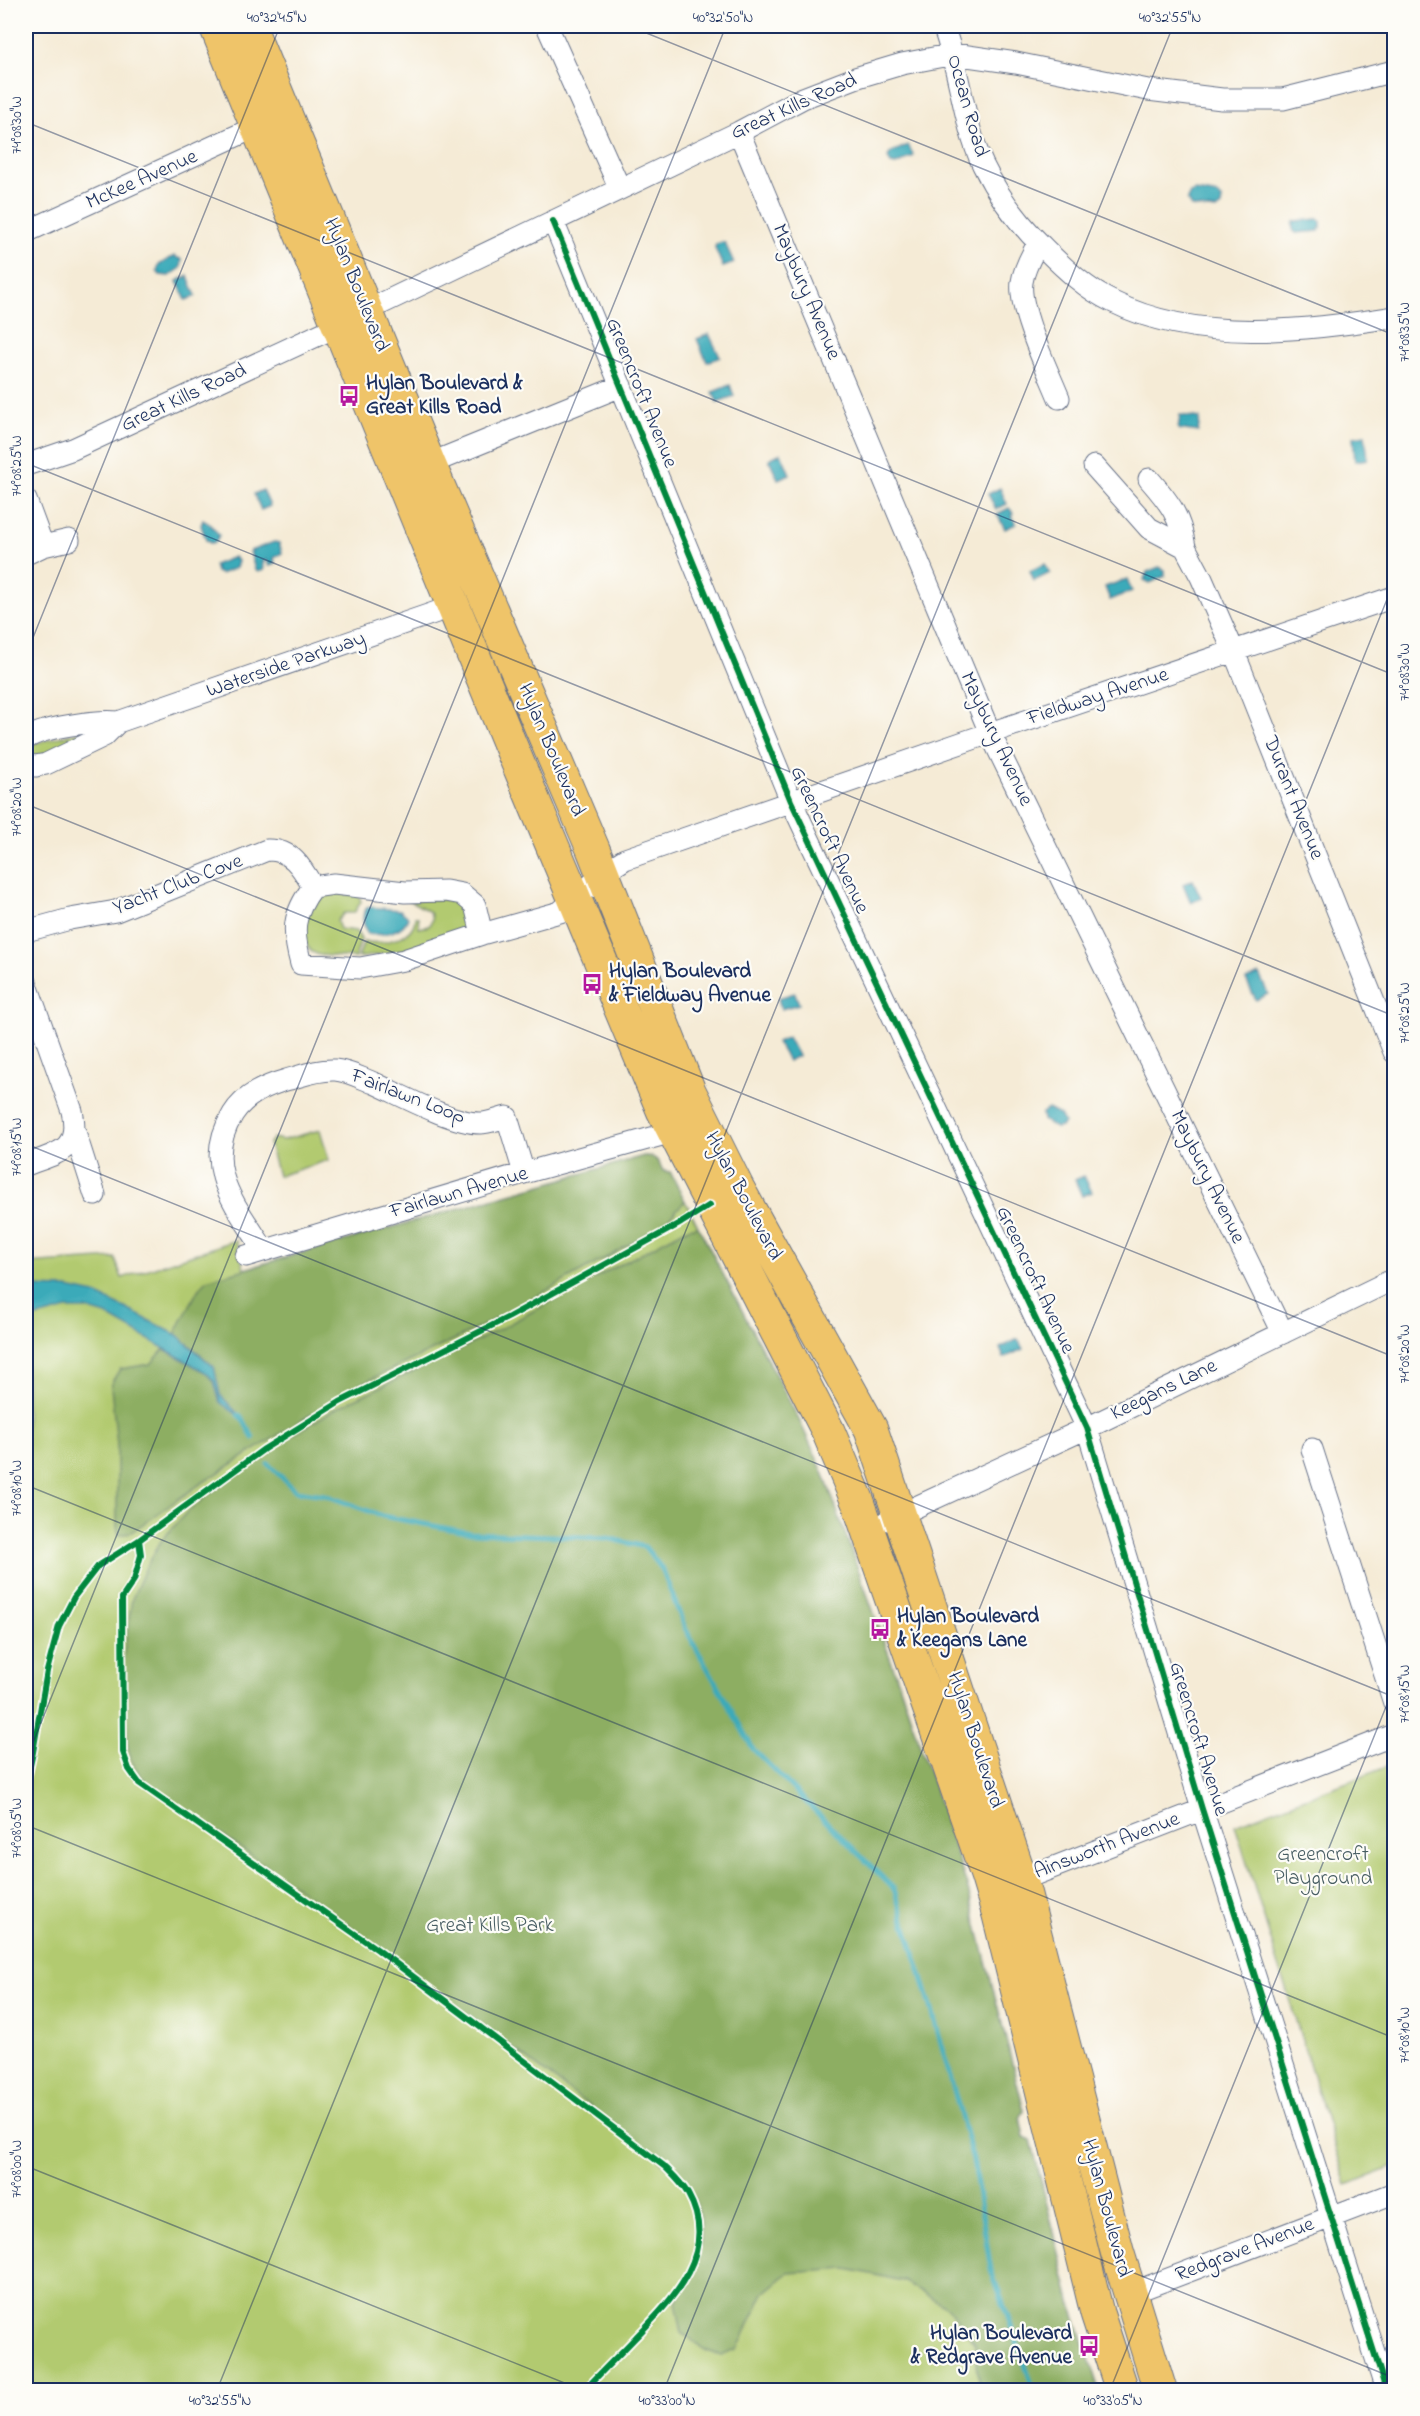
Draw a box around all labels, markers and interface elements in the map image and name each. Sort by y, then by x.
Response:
text: 40°32'45"N [247,7,307,29]
text: 40°32'50"N [693,7,753,29]
text: 40°32'55"N [1139,7,1201,29]
street label: Ocean Road [938,51,996,161]
street label: Great Kills Road [726,66,862,148]
text: 74°08'30"W [6,96,28,154]
street label: McKee Avenue [81,142,203,218]
street label: Hylan Boulevard [314,214,397,357]
street label: Maybury Avenue [762,219,848,366]
text: 74°08'35"W [1394,302,1416,362]
street label: Greencroft Avenue [597,313,685,473]
street label: Great Kills Road [116,356,252,440]
place label: Hylan Boulevard & Great Kills Road [366,369,523,423]
bus stop icon: Hylan Boulevard & Great Kills Road [337,384,361,408]
text: 74°08'25"W [6,435,28,497]
street label: Waterside Parkway [203,624,370,708]
text: 74°08'30"W [1394,643,1416,701]
street label: Fieldway Avenue [1023,660,1174,736]
street label: Maybury Avenue [950,667,1040,812]
street label: Hylan Boulevard [508,679,593,822]
street label: Durant Avenue [1254,731,1332,865]
street label: Greencroft Avenue [782,761,877,919]
text: 74°08'20"W [6,777,28,837]
street label: Yacht Club Cove [109,846,248,923]
place label: Hylan Boulevard & Fieldway Avenue [608,957,771,1013]
bus stop icon: Hylan Boulevard & Fieldway Avenue [580,972,604,996]
text: 74°08'25"W [1394,982,1416,1044]
street label: Fairlawn Loop [345,1061,470,1133]
street label: Maybury Avenue [1160,1105,1253,1250]
text: 74°08'15"W [6,1118,28,1176]
street label: Hylan Boulevard [695,1126,790,1267]
street label: Fairlawn Avenue [386,1159,532,1227]
street label: Greencroft Avenue [988,1201,1083,1359]
text: 74°08'20"W [1394,1324,1416,1384]
street label: Keegans Lane [1106,1351,1224,1430]
text: 74°08'10"W [6,1460,28,1516]
place label: Hylan Boulevard & Keegans Lane [896,1602,1039,1658]
bus stop icon: Hylan Boulevard & Keegans Lane [868,1617,892,1641]
street label: Greencroft Avenue [1160,1658,1236,1820]
text: 74°08'15"W [1394,1665,1416,1723]
street label: Hylan Boulevard [937,1668,1011,1813]
text: 74°08'05"W [6,1798,28,1858]
street label: Ainsworth Avenue [1030,1804,1185,1888]
park label: Greencroft Playground [1274,1840,1372,1896]
park label: Great Kills Park [426,1911,555,1941]
text: 74°08'10"W [1394,2007,1416,2063]
street label: Hylan Boulevard [1071,2136,1139,2281]
text: 74°08'00"W [6,2140,28,2198]
street label: Redgrave Avenue [1171,2210,1320,2292]
place label: Hylan Boulevard & Redgrave Avenue [910,2319,1073,2375]
bus stop icon: Hylan Boulevard & Redgrave Avenue [1077,2334,1101,2358]
text: 40°32'55"N [189,2390,251,2412]
text: 40°33'00"N [638,2390,696,2412]
text: 40°33'05"N [1083,2390,1143,2412]

